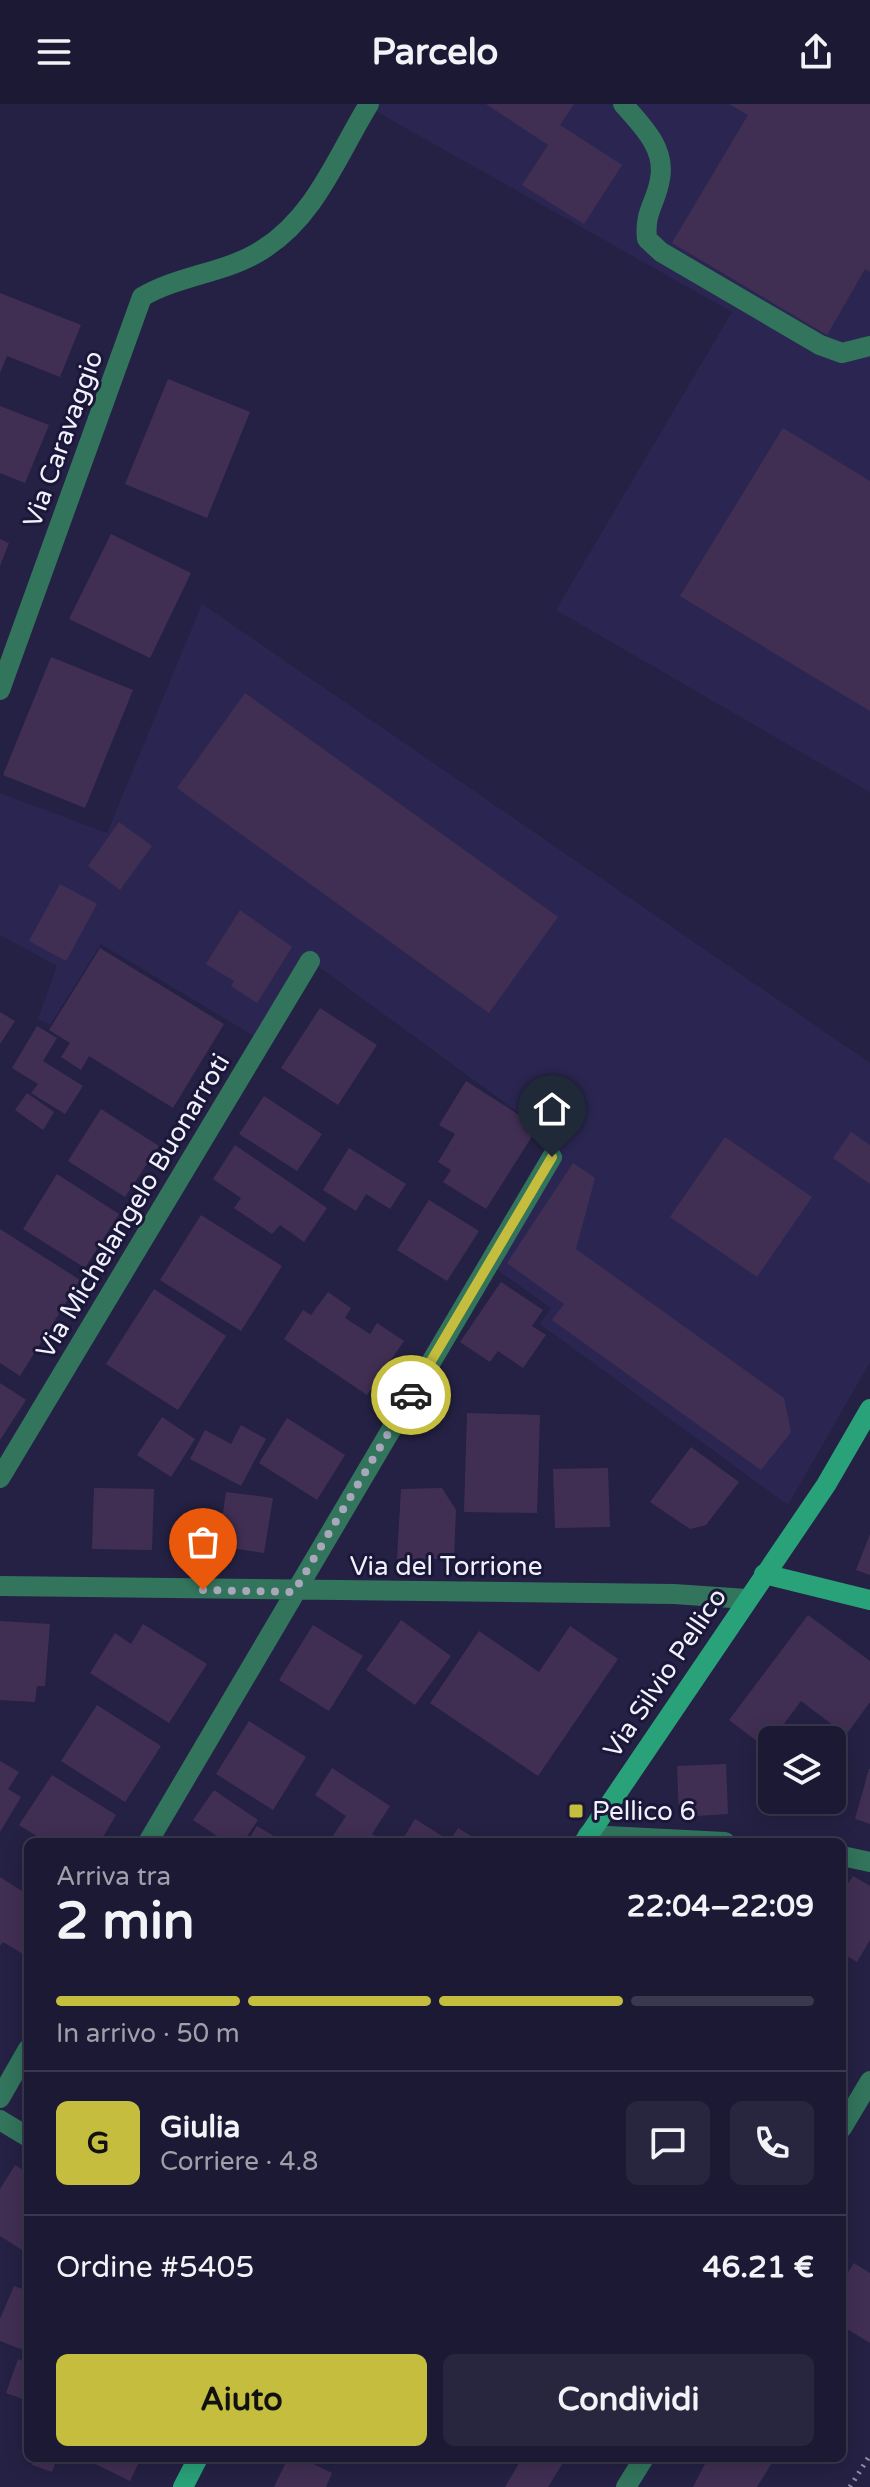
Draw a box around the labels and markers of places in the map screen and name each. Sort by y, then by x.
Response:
pin [518,1075,586,1157]
pin [169,1508,237,1590]
place label: Pellico 6 [592,1796,696,1827]
marker: Pellico 6 [567,1802,585,1820]

